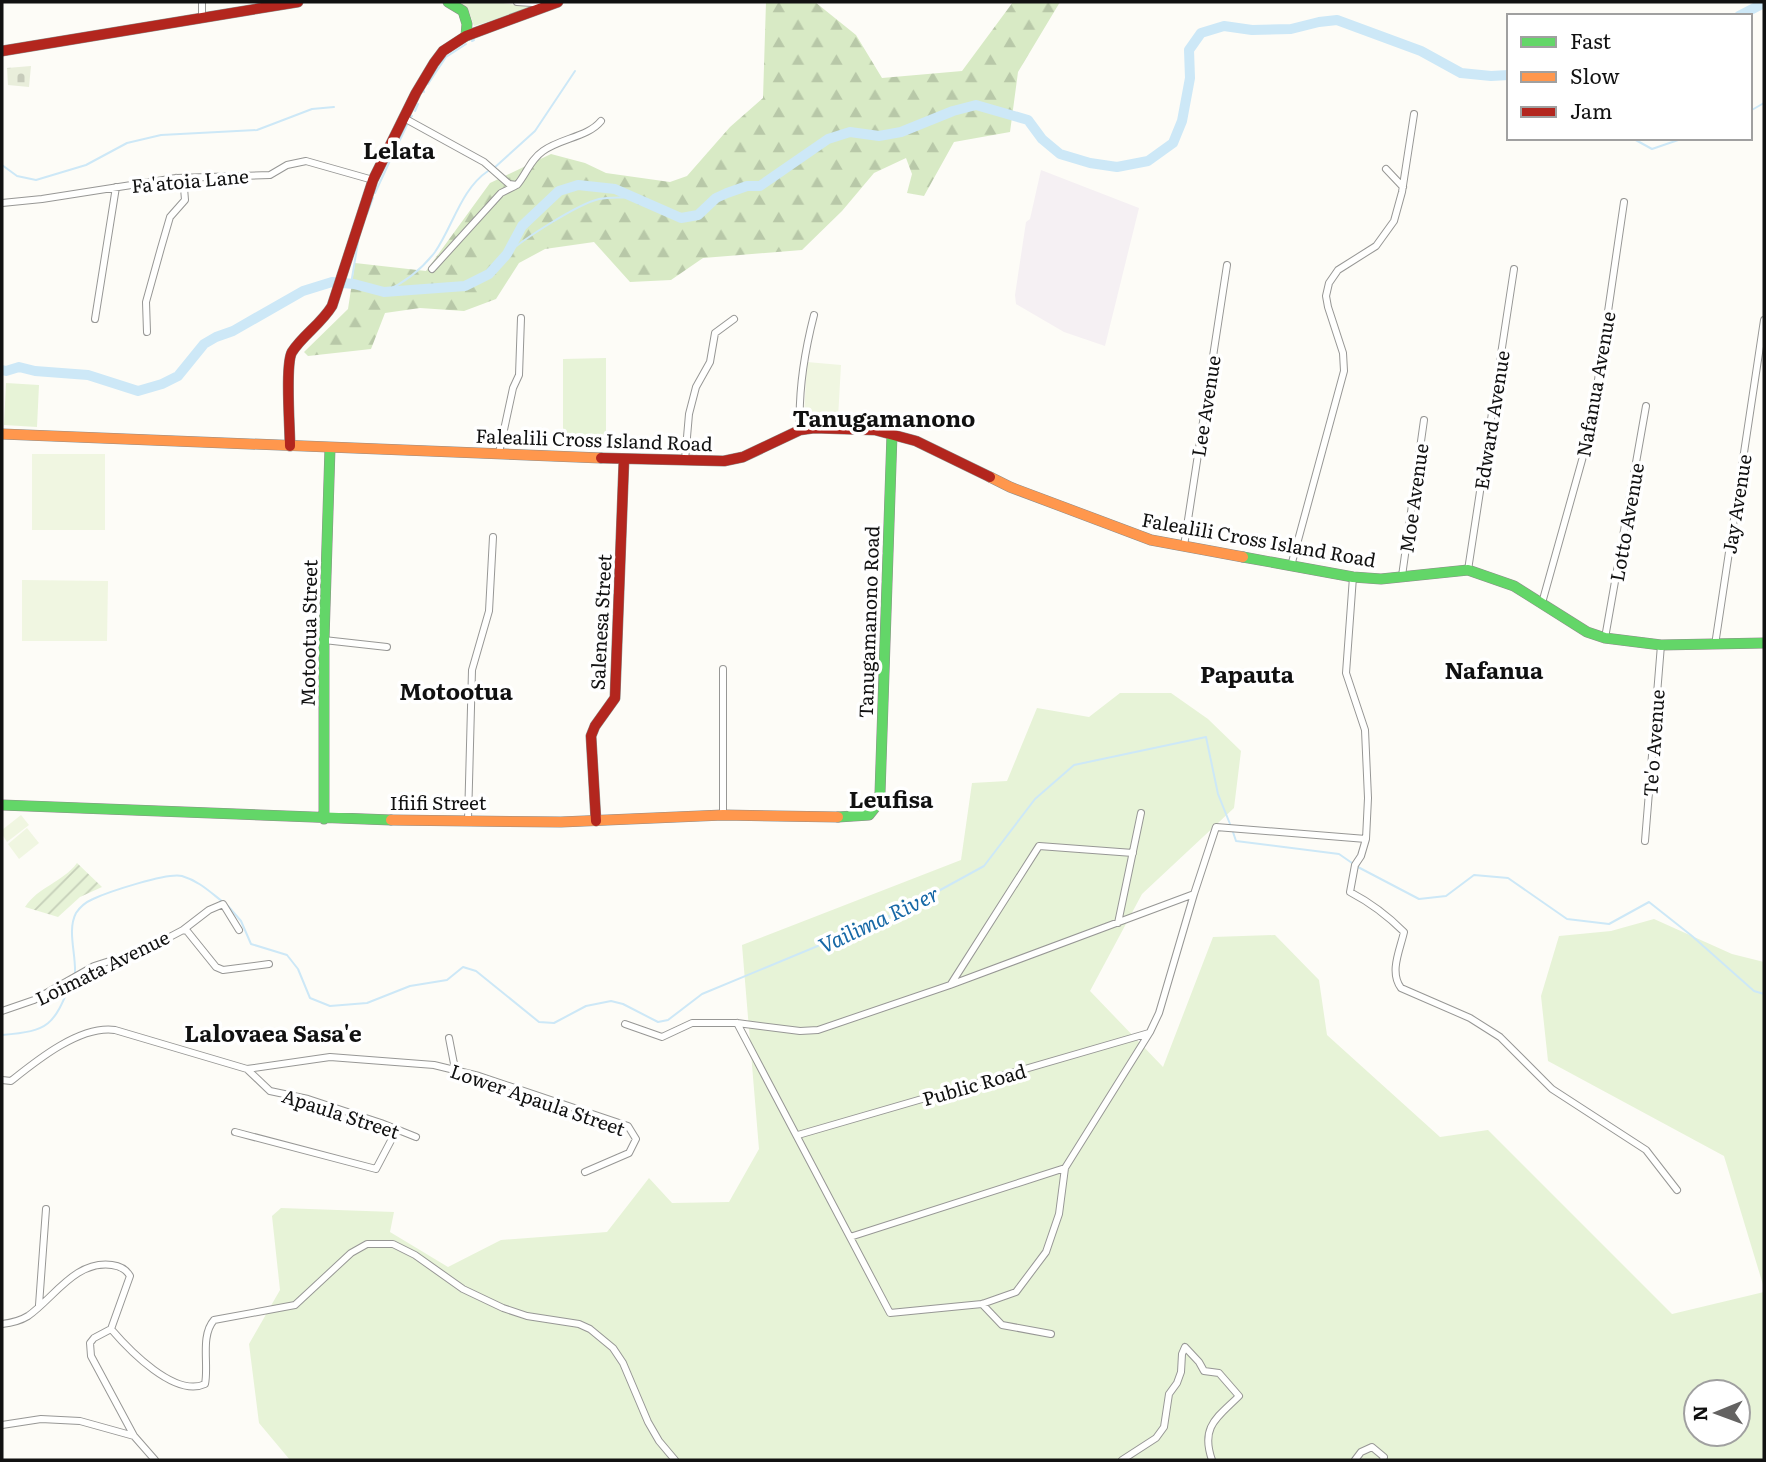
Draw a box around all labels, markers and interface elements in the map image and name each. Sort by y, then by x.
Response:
legend [1507,14,1752,140]
text: Fast [1570,24,1611,55]
text: Slow [1570,59,1620,90]
text: Jam [1570,94,1612,125]
district label: Lelata [363,132,436,166]
street label: Fa'atoia Lane [130,161,250,199]
street label: Nafanua Avenue [1568,309,1622,459]
street label: Edward Avenue [1466,348,1516,492]
street label: Lee Avenue [1183,353,1227,459]
district label: Tanugamanono [793,400,975,434]
street label: Falealili Cross Island Road [475,421,713,457]
street label: Moe Avenue [1391,441,1435,555]
street label: Jay Avenue [1714,452,1758,556]
street label: Lotto Avenue [1602,460,1650,583]
street label: Falealili Cross Island Road [1140,505,1379,573]
street label: Tanugamanono Road [851,525,885,719]
street label: Salenesa Street [582,553,618,691]
street label: Motootua Street [293,559,323,707]
district label: Nafanua [1445,652,1544,686]
district label: Papauta [1200,656,1295,690]
district label: Motootua [399,673,513,707]
street label: Te'o Avenue [1635,688,1671,798]
district label: Leufisa [849,781,934,815]
street label: Ifiifi Street [390,788,487,816]
water label: Vailima River [813,876,944,959]
street label: Loimata Avenue [30,922,174,1012]
district label: Lalovaea Sasa'e [184,1015,362,1049]
street label: Lower Apaula Street [447,1056,630,1142]
street label: Public Road [919,1056,1029,1112]
street label: Apaula Street [279,1081,404,1145]
north arrow [1682,1378,1752,1448]
text: N [1685,1405,1713,1422]

